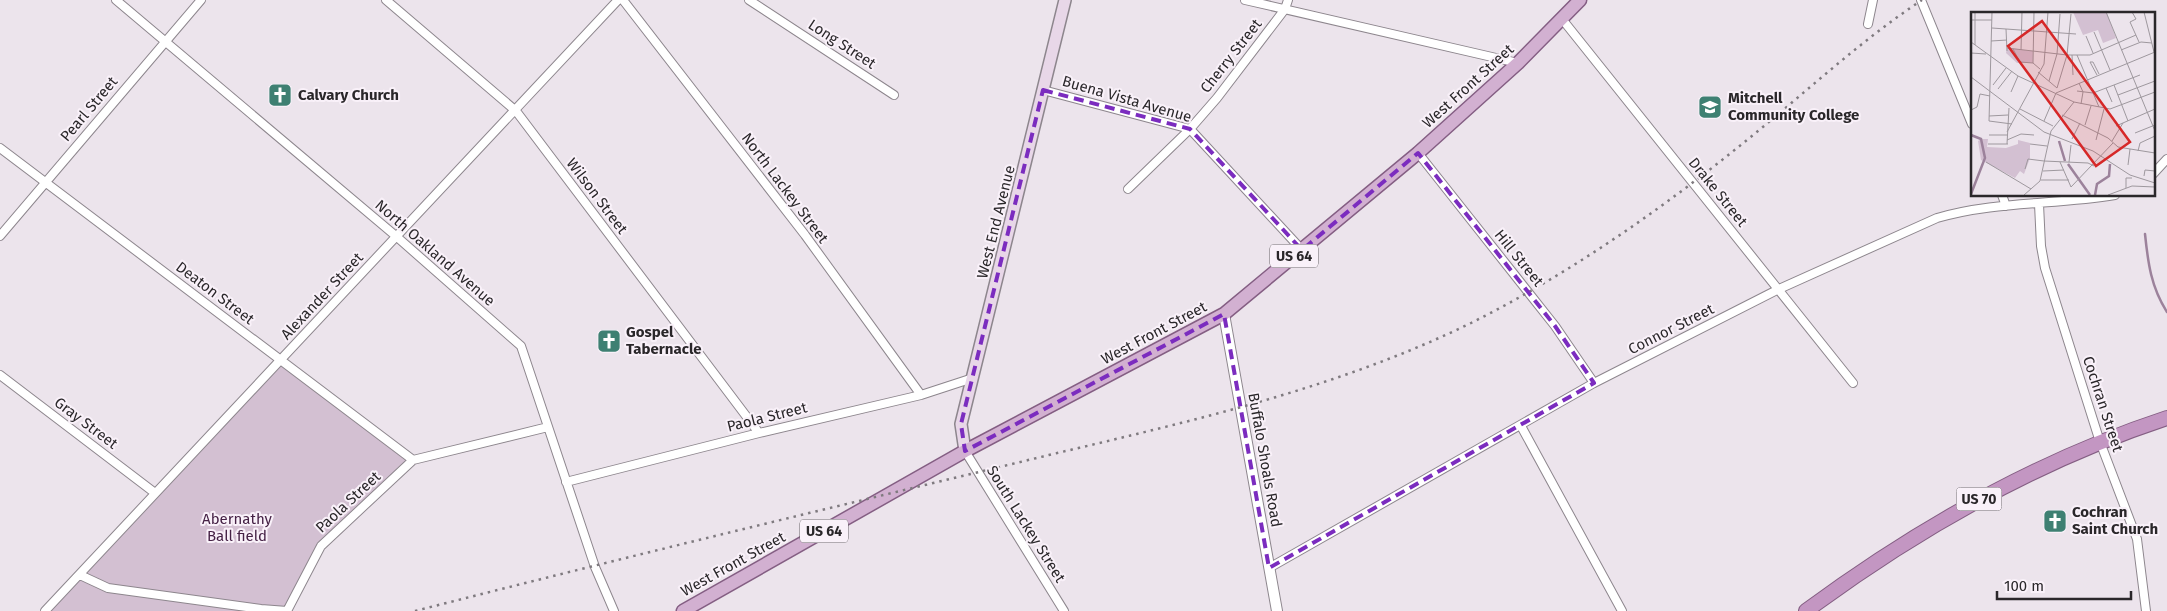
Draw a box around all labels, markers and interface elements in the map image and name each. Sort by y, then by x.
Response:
inset map [1971,12,2154,196]
street label: Long Street [805,15,880,73]
street label: Cherry Street [1197,15,1266,97]
street label: West Front Street [1419,40,1518,132]
street label: Pearl Street [57,72,122,145]
street label: Buena Vista Avenue [1060,72,1194,126]
church icon: Calvary Church [267,82,293,108]
place label: Calvary Church [298,86,399,104]
place label: Mitchell Community College [1728,89,1859,124]
school or university icon: Mitchell Community College [1697,94,1723,120]
street label: North Lackey Street [738,129,833,247]
street label: Drake Street [1685,154,1752,231]
street label: Wilson Street [563,155,632,238]
street label: West End Avenue [973,163,1019,281]
street label: North Oakland Avenue [371,196,499,310]
street label: Hill Street [1491,226,1548,290]
road number: US 64 [1270,245,1318,268]
street label: Alexander Street [277,248,367,343]
street label: Deaton Street [172,258,258,329]
street label: West Front Street [1098,297,1210,368]
street label: Connor Street [1625,299,1717,358]
place label: Gospel Tabernacle [626,323,702,358]
church icon: Gospel Tabernacle [596,328,622,354]
street label: Cochran Street [2079,354,2127,455]
street label: Buffalo Shoals Road [1244,391,1286,529]
street label: Gray Street [51,393,122,453]
street label: Paola Street [725,398,810,436]
street label: South Lackey Street [983,462,1069,586]
street label: Paola Street [312,467,385,537]
road number: US 70 [1956,488,2002,510]
place label: Cochran Saint Church [2072,503,2158,538]
church icon: Cochran Saint Church [2042,508,2068,534]
park label: Abernathy Ball field [202,510,273,545]
road number: US 64 [800,520,848,542]
street label: West Front Street [678,528,789,600]
scale bar [1997,568,2131,600]
text: 100 m [2004,577,2044,595]

